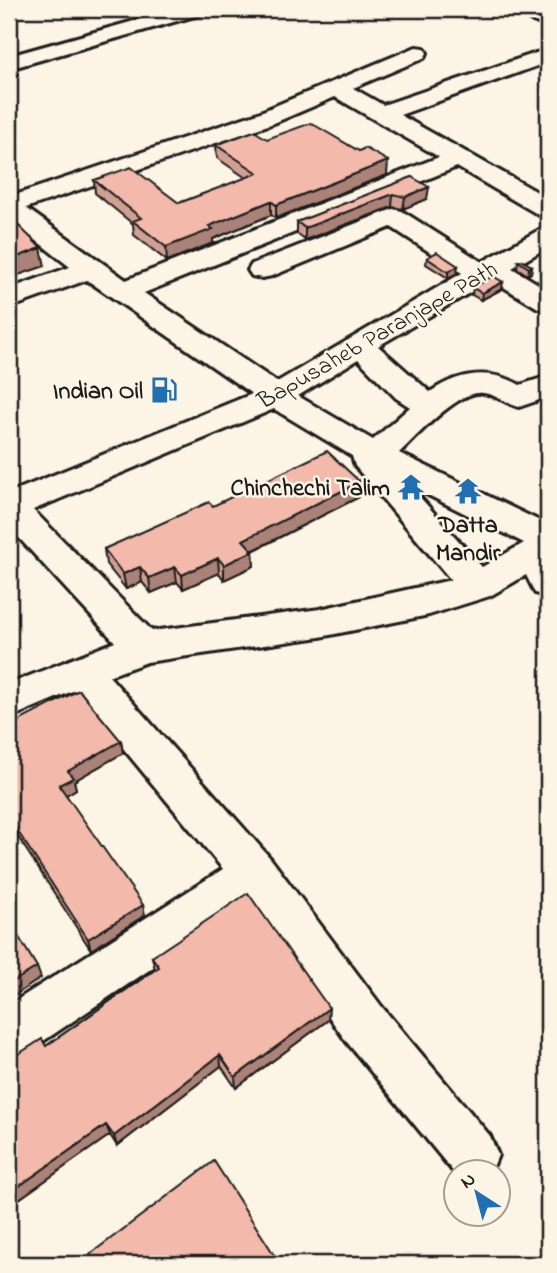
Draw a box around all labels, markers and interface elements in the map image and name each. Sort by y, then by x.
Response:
street label: Bapusaheb Paranjape Path [251,253,505,420]
place label: Indian Oil [53,375,143,410]
fuel station icon: Indian Oil [149,375,179,405]
place label: Chinchechi Talim [230,472,390,507]
temple icon: Chinchechi Talim [396,472,426,502]
temple icon: Datta Mandir [453,476,483,506]
place label: Datta Mandir [436,509,501,572]
north arrow [442,1158,512,1228]
text: N [455,1166,482,1196]

